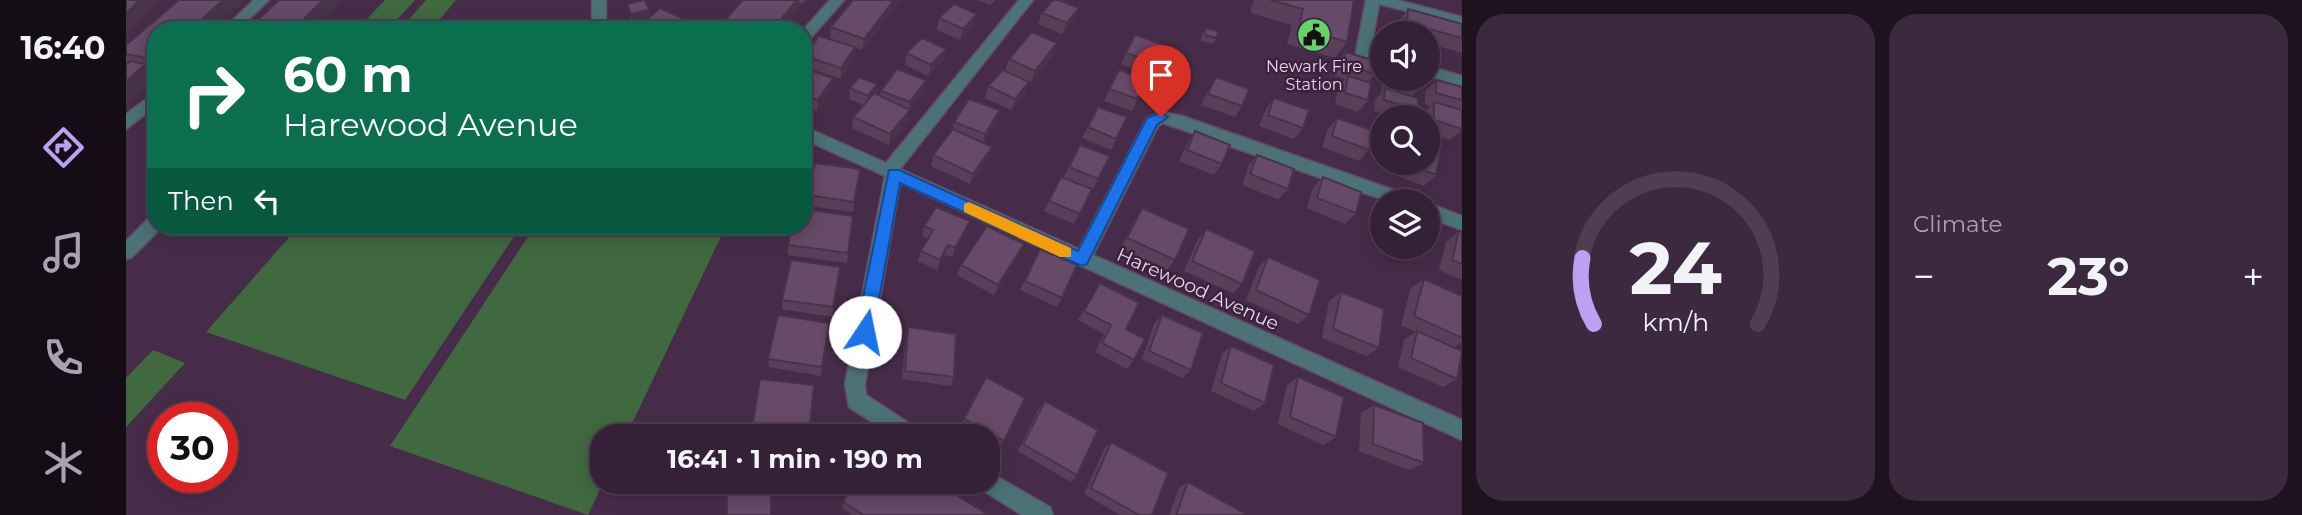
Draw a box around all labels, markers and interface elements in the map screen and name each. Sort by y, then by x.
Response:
public building icon: Newark Fire Station [1295,16,1333,54]
map controls [1370,21,1440,259]
button: sound [1370,21,1440,91]
text: 16:40 [20,28,106,67]
text: 60 m [283,45,413,104]
pin [1131,45,1191,117]
icon: right [168,49,259,140]
icon: arrive [1142,56,1180,94]
place label: Newark Fire Station [1266,57,1362,94]
text: Harewood Avenue [283,105,578,144]
button: search [1370,105,1440,175]
icon: directions [39,123,88,172]
icon: left [248,182,286,220]
text: Then [168,185,234,217]
button: layers [1370,189,1440,259]
text: Climate [1913,210,2002,238]
text: 24 [1629,224,1722,312]
icon: music [39,228,88,277]
street label: Harewood Avenue [1113,243,1283,335]
text: 23° [2047,245,2130,308]
text: − [1913,253,1935,300]
text: + [2242,253,2264,300]
position arrow [828,295,902,369]
text: km/h [1642,306,1709,336]
icon: phone [39,333,88,382]
speed limit sign: 30 [147,402,238,493]
icon: climate [39,438,88,487]
text: 16:41 · 1 min · 190 m [667,443,923,475]

